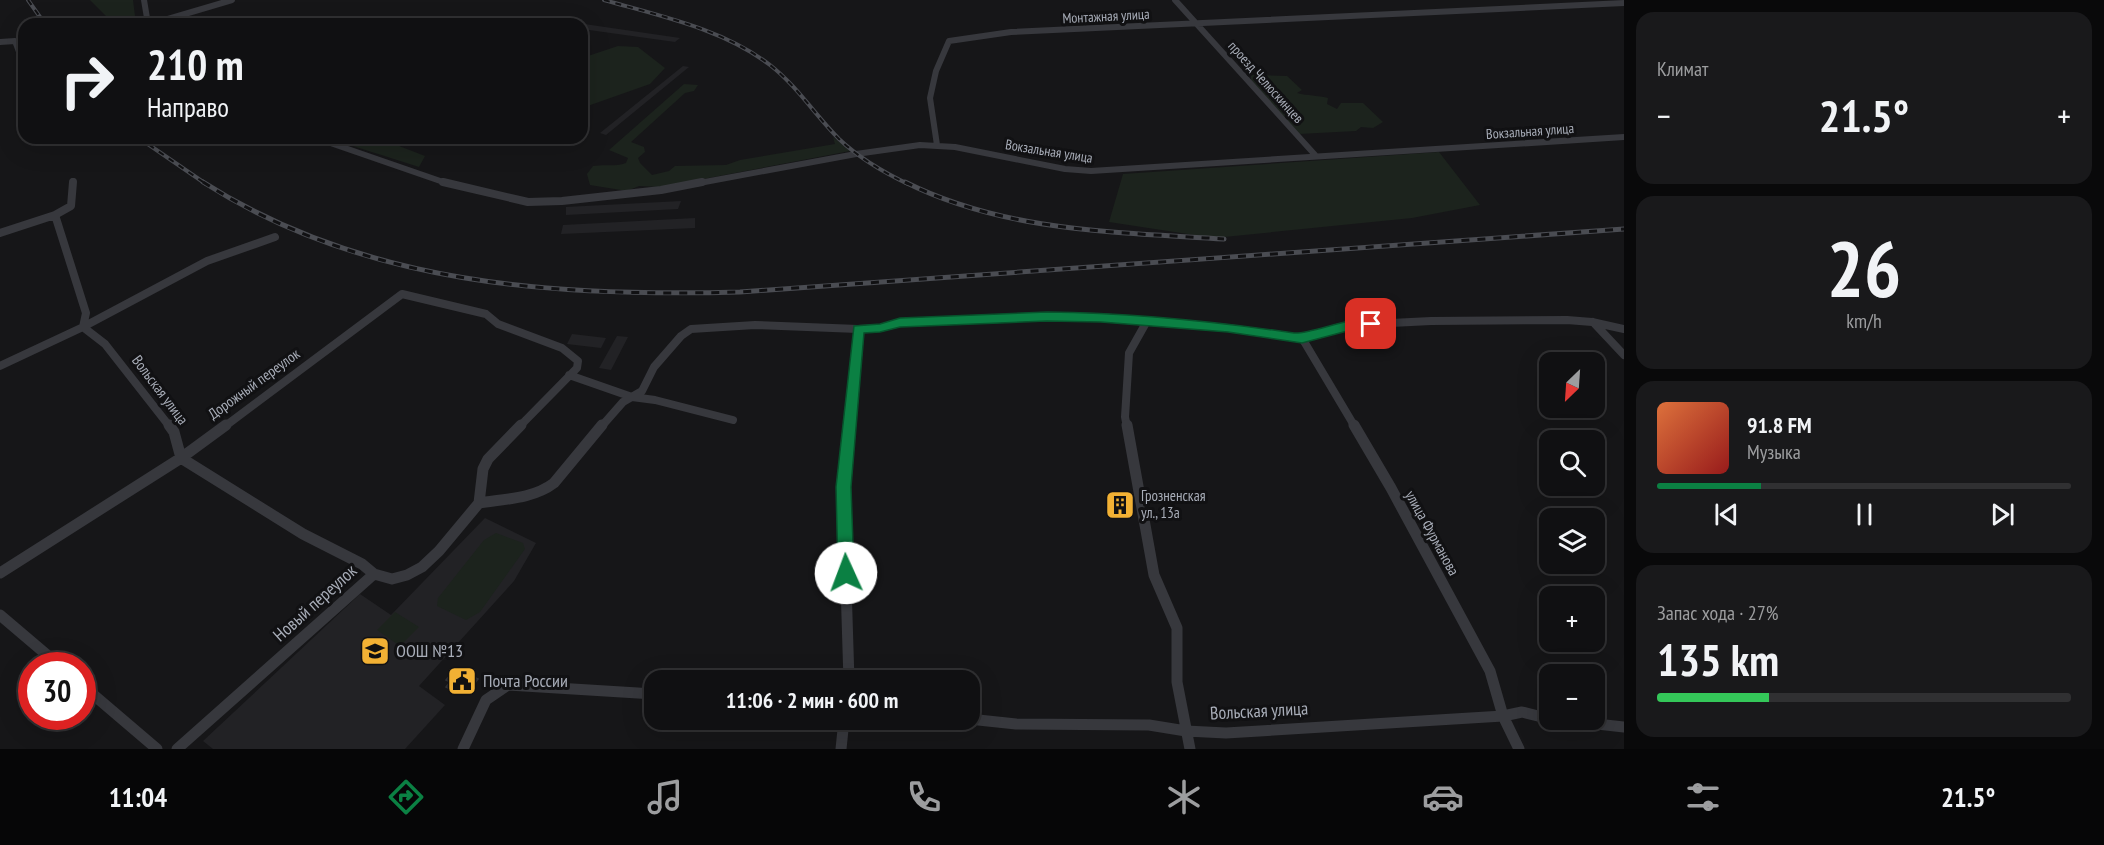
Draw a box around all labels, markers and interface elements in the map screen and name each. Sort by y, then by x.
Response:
street label: Монтажная улица [1062,5,1150,27]
text: 210 m [147,37,244,92]
street label: проезд Челюскинцев [1224,37,1308,127]
icon: right [48,42,126,120]
text: Климат [1657,56,1708,82]
text: 21.5° [1819,86,1909,144]
text: Направо [147,90,229,124]
text: − [1657,94,1671,137]
text: + [2057,94,2071,137]
street label: Вокзальная улица [1485,119,1575,143]
street label: Вокзальная улица [1004,135,1094,167]
text: 26 [1827,218,1901,319]
pin [1345,298,1396,349]
icon: arrive [1354,307,1387,340]
text: km/h [1846,308,1882,334]
street label: Дорожный переулок [204,344,303,423]
street label: Вольская улица [128,351,193,428]
north arrow [1539,352,1605,418]
map controls [1539,352,1605,730]
text: 91.8 FM [1747,411,1812,439]
button: search [1539,430,1605,496]
text: Музыка [1747,439,1801,465]
place label: Грозненская ул., 13а [1141,486,1206,522]
street label: улица Фурманова [1401,487,1464,579]
building icon: Грозненская ул., 13а [1104,489,1136,521]
icon: previous [1710,498,1743,531]
icon: pause [1848,498,1881,531]
icon: next [1986,498,2019,531]
button: layers [1539,508,1605,574]
position arrow [814,541,878,605]
street label: Новый переулок [268,559,361,646]
button: + [1539,586,1605,652]
text: Запас хода · 27% [1657,600,1778,626]
text: 135 km [1657,630,1779,688]
school or university icon: ООШ №13 [359,635,391,667]
place label: ООШ №13 [396,639,463,662]
speed limit sign: 30 [18,652,96,730]
button: − [1539,664,1605,730]
public building icon: Почта России [446,665,478,697]
place label: Почта России [483,669,568,692]
text: 11:06 · 2 мин · 600 m [726,686,898,714]
street label: Вольская улица [1209,696,1309,725]
icon: directions [385,776,427,818]
icon: music [644,776,686,818]
icon: phone [903,776,945,818]
icon: climate [1163,776,1205,818]
icon: car [1422,776,1464,818]
icon: filters [1682,776,1724,818]
text: 11:04 [109,780,167,814]
text: 21.5° [1941,780,1995,814]

